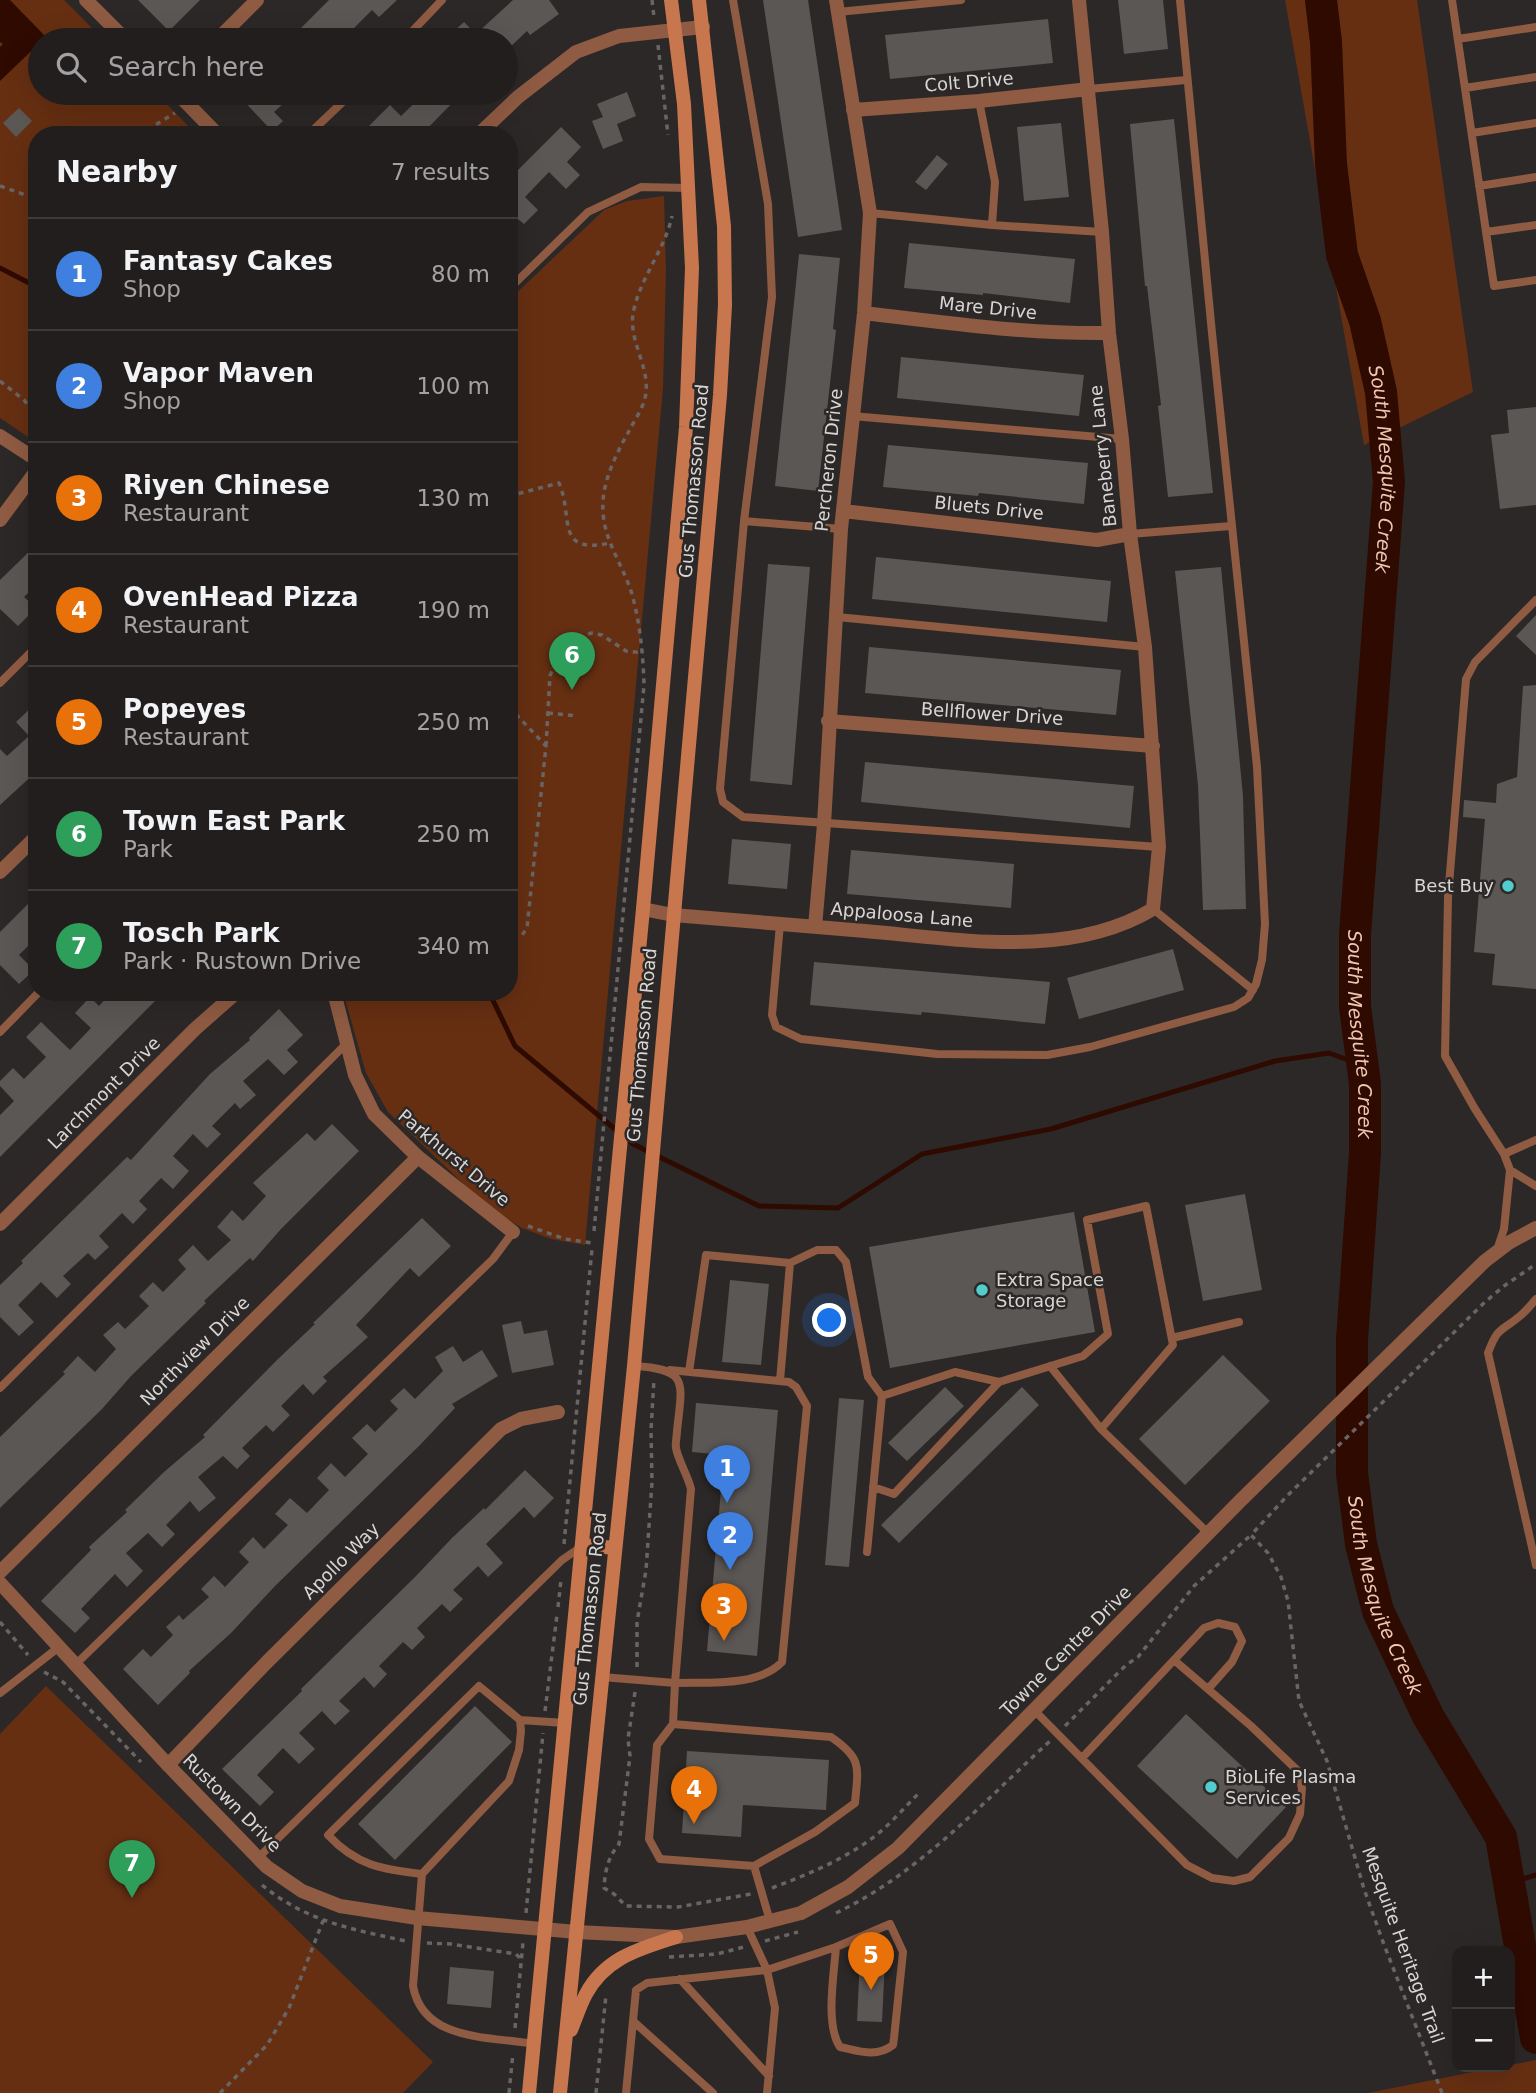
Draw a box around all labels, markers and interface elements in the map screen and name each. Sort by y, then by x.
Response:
search box [28,28,518,105]
icon: search [52,48,90,86]
text: Search here [108,52,264,82]
street label: Colt Drive [924,67,1014,96]
text: Nearby [56,154,178,189]
text: 7 results [391,159,490,185]
text: Fantasy Cakes [123,246,333,276]
text: 1 [71,261,87,287]
text: 80 m [431,261,490,287]
text: Shop [123,276,181,302]
street label: Mare Drive [938,292,1038,323]
text: Vapor Maven [123,358,314,388]
water label: South Mesquite Creek [1364,363,1400,575]
text: 2 [71,373,87,399]
text: 100 m [416,373,490,399]
street label: Gus Thomasson Road [675,383,712,579]
street label: Baneberry Lane [1085,384,1120,528]
street label: Percheron Drive [811,387,846,533]
text: Shop [123,388,181,414]
text: Riyen Chinese [123,470,330,500]
text: 3 [71,485,87,511]
text: 130 m [416,485,490,511]
street label: Bluets Drive [933,491,1045,524]
text: Restaurant [123,500,249,526]
text: OvenHead Pizza [123,582,359,612]
text: 4 [71,597,87,623]
text: 190 m [416,597,490,623]
text: Restaurant [123,612,249,638]
pin: 6 [549,632,595,690]
text: Popeyes [123,694,246,724]
street label: Bellflower Drive [920,698,1064,729]
text: 5 [71,709,87,735]
text: 250 m [416,709,490,735]
text: Restaurant [123,724,249,750]
text: Town East Park [123,806,345,836]
text: 6 [71,821,87,847]
text: 250 m [416,821,490,847]
text: Park [123,836,173,862]
place label: Best Buy [1414,875,1494,896]
marker: Best Buy [1500,878,1516,894]
street label: Appaloosa Lane [830,898,974,931]
text: Tosch Park [123,918,280,948]
water label: South Mesquite Creek [1344,930,1376,1140]
text: 7 [71,933,87,959]
text: 340 m [416,933,490,959]
street label: Gus Thomasson Road [623,947,660,1143]
text: Park · Rustown Drive [123,948,361,974]
street label: Larchmont Drive [43,1032,164,1153]
street label: Parkhurst Drive [394,1105,514,1210]
place label: Extra Space Storage [996,1269,1104,1311]
marker: Extra Space Storage [974,1282,990,1298]
street label: Northview Drive [136,1292,254,1410]
your location [812,1303,846,1337]
pin: 1 [704,1445,750,1503]
water label: South Mesquite Creek [1344,1494,1428,1699]
street label: Gus Thomasson Road [569,1511,610,1707]
pin: 2 [707,1512,753,1570]
street label: Apollo Way [298,1518,384,1603]
street label: Towne Centre Drive [995,1581,1135,1721]
pin: 3 [701,1583,747,1641]
street label: Rustown Drive [179,1749,286,1856]
pin: 4 [671,1766,717,1824]
place label: BioLife Plasma Services [1225,1766,1356,1808]
marker: BioLife Plasma Services [1203,1779,1219,1795]
pin: 7 [109,1840,155,1898]
street label: Mesquite Heritage Trail [1358,1844,1449,2046]
pin: 5 [848,1932,894,1990]
map controls [1452,1946,1515,2072]
button: + [1452,1946,1515,2009]
button: − [1452,2009,1515,2072]

